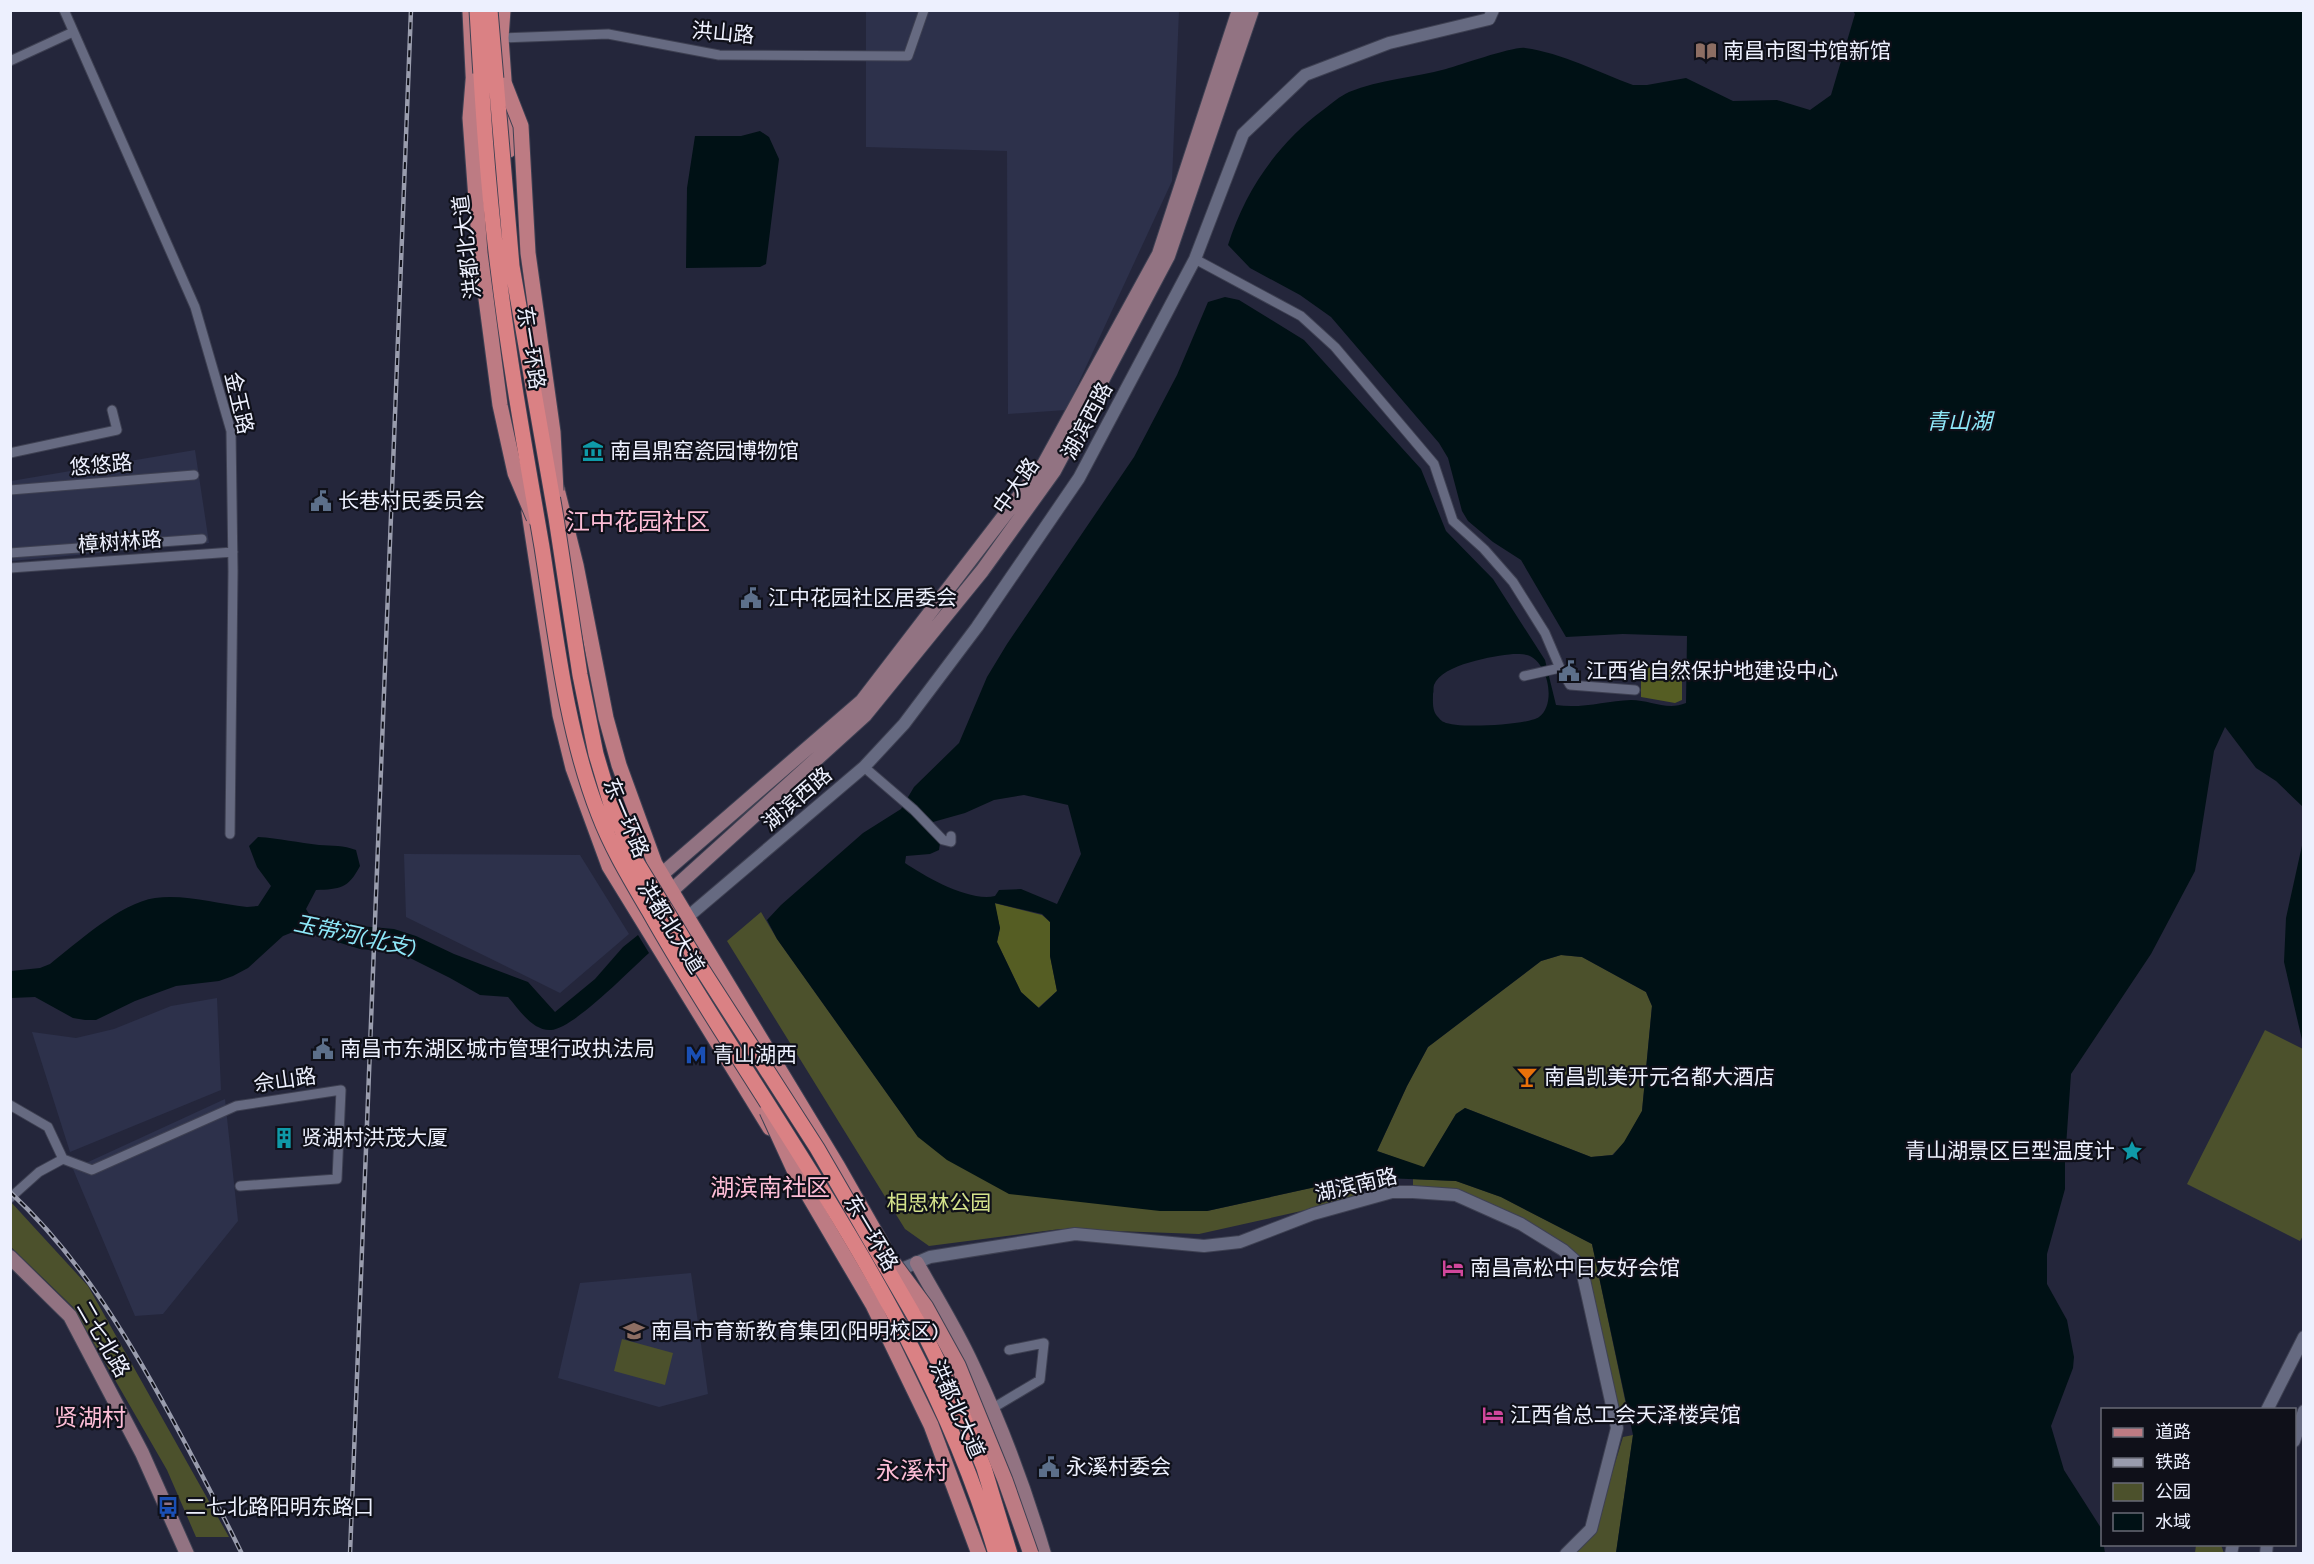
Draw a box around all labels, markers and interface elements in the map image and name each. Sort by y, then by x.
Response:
street label: 洪山路 [691,18,755,48]
library icon: 南昌市图书馆新馆 [1694,39,1718,63]
place label: 南昌市图书馆新馆 [1723,39,1891,63]
street label: 洪都北大道 [449,193,485,301]
street label: 东一环路 [513,305,549,391]
street label: 金玉路 [220,370,258,436]
street label: 湖滨西路 [1057,378,1117,464]
water label: 青山湖 [1926,409,1995,435]
museum icon: 南昌鼎窑瓷园博物馆 [581,439,605,463]
place label: 南昌鼎窑瓷园博物馆 [610,439,799,463]
street label: 悠悠路 [69,450,133,480]
street label: 中大路 [988,453,1044,519]
public building icon: 长巷村民委员会 [309,489,333,513]
place label: 长巷村民委员会 [338,489,485,513]
district label: 江中花园社区 [566,508,710,536]
street label: 樟树林路 [77,527,163,557]
public building icon: 江中花园社区居委会 [739,586,763,610]
place label: 江中花园社区居委会 [768,586,957,610]
public building icon: 江西省自然保护地建设中心 [1557,659,1581,683]
place label: 江西省自然保护地建设中心 [1586,659,1838,683]
street label: 湖滨西路 [757,762,837,836]
street label: 东一环路 [599,775,653,861]
street label: 洪都北大道 [633,876,709,978]
water label: 玉带河(北支) [292,910,418,962]
public building icon: 南昌市东湖区城市管理行政执法局 [311,1037,335,1061]
place label: 南昌市东湖区城市管理行政执法局 [340,1037,655,1061]
metro station icon: 青山湖西 [684,1043,708,1067]
place label: 青山湖西 [713,1043,797,1067]
street label: 佘山路 [252,1064,318,1096]
bar icon: 南昌凯美开元名都大酒店 [1515,1065,1539,1089]
place label: 南昌凯美开元名都大酒店 [1544,1065,1775,1089]
building icon: 贤湖村洪茂大厦 [272,1126,296,1150]
place label: 贤湖村洪茂大厦 [301,1126,448,1150]
place label: 青山湖景区巨型温度计 [1905,1139,2115,1163]
place icon: 青山湖景区巨型温度计 [2120,1139,2144,1163]
street label: 湖滨南路 [1312,1164,1400,1206]
district label: 湖滨南社区 [710,1174,830,1202]
street label: 东一环路 [839,1191,903,1275]
park label: 相思林公园 [887,1191,992,1215]
hotel icon: 南昌高松中日友好会馆 [1441,1256,1465,1280]
place label: 南昌高松中日友好会馆 [1470,1256,1680,1280]
street label: 二七北路 [72,1297,134,1381]
school or university icon: 南昌市育新教育集团(阳明校区) [622,1319,646,1343]
place label: 南昌市育新教育集团(阳明校区) [651,1319,939,1343]
street label: 洪都北大道 [925,1356,989,1462]
hotel icon: 江西省总工会天泽楼宾馆 [1481,1403,1505,1427]
place label: 江西省总工会天泽楼宾馆 [1510,1403,1741,1427]
district label: 贤湖村 [54,1404,126,1432]
legend [2101,1408,2296,1546]
text: 道路 [2155,1421,2191,1443]
text: 铁路 [2155,1451,2191,1473]
public building icon: 永溪村委会 [1037,1455,1061,1479]
place label: 永溪村委会 [1066,1455,1171,1479]
district label: 永溪村 [876,1457,948,1485]
text: 公园 [2155,1481,2191,1503]
bus stop icon: 二七北路阳明东路口 [156,1495,180,1519]
place label: 二七北路阳明东路口 [185,1495,374,1519]
text: 水域 [2155,1511,2191,1533]

